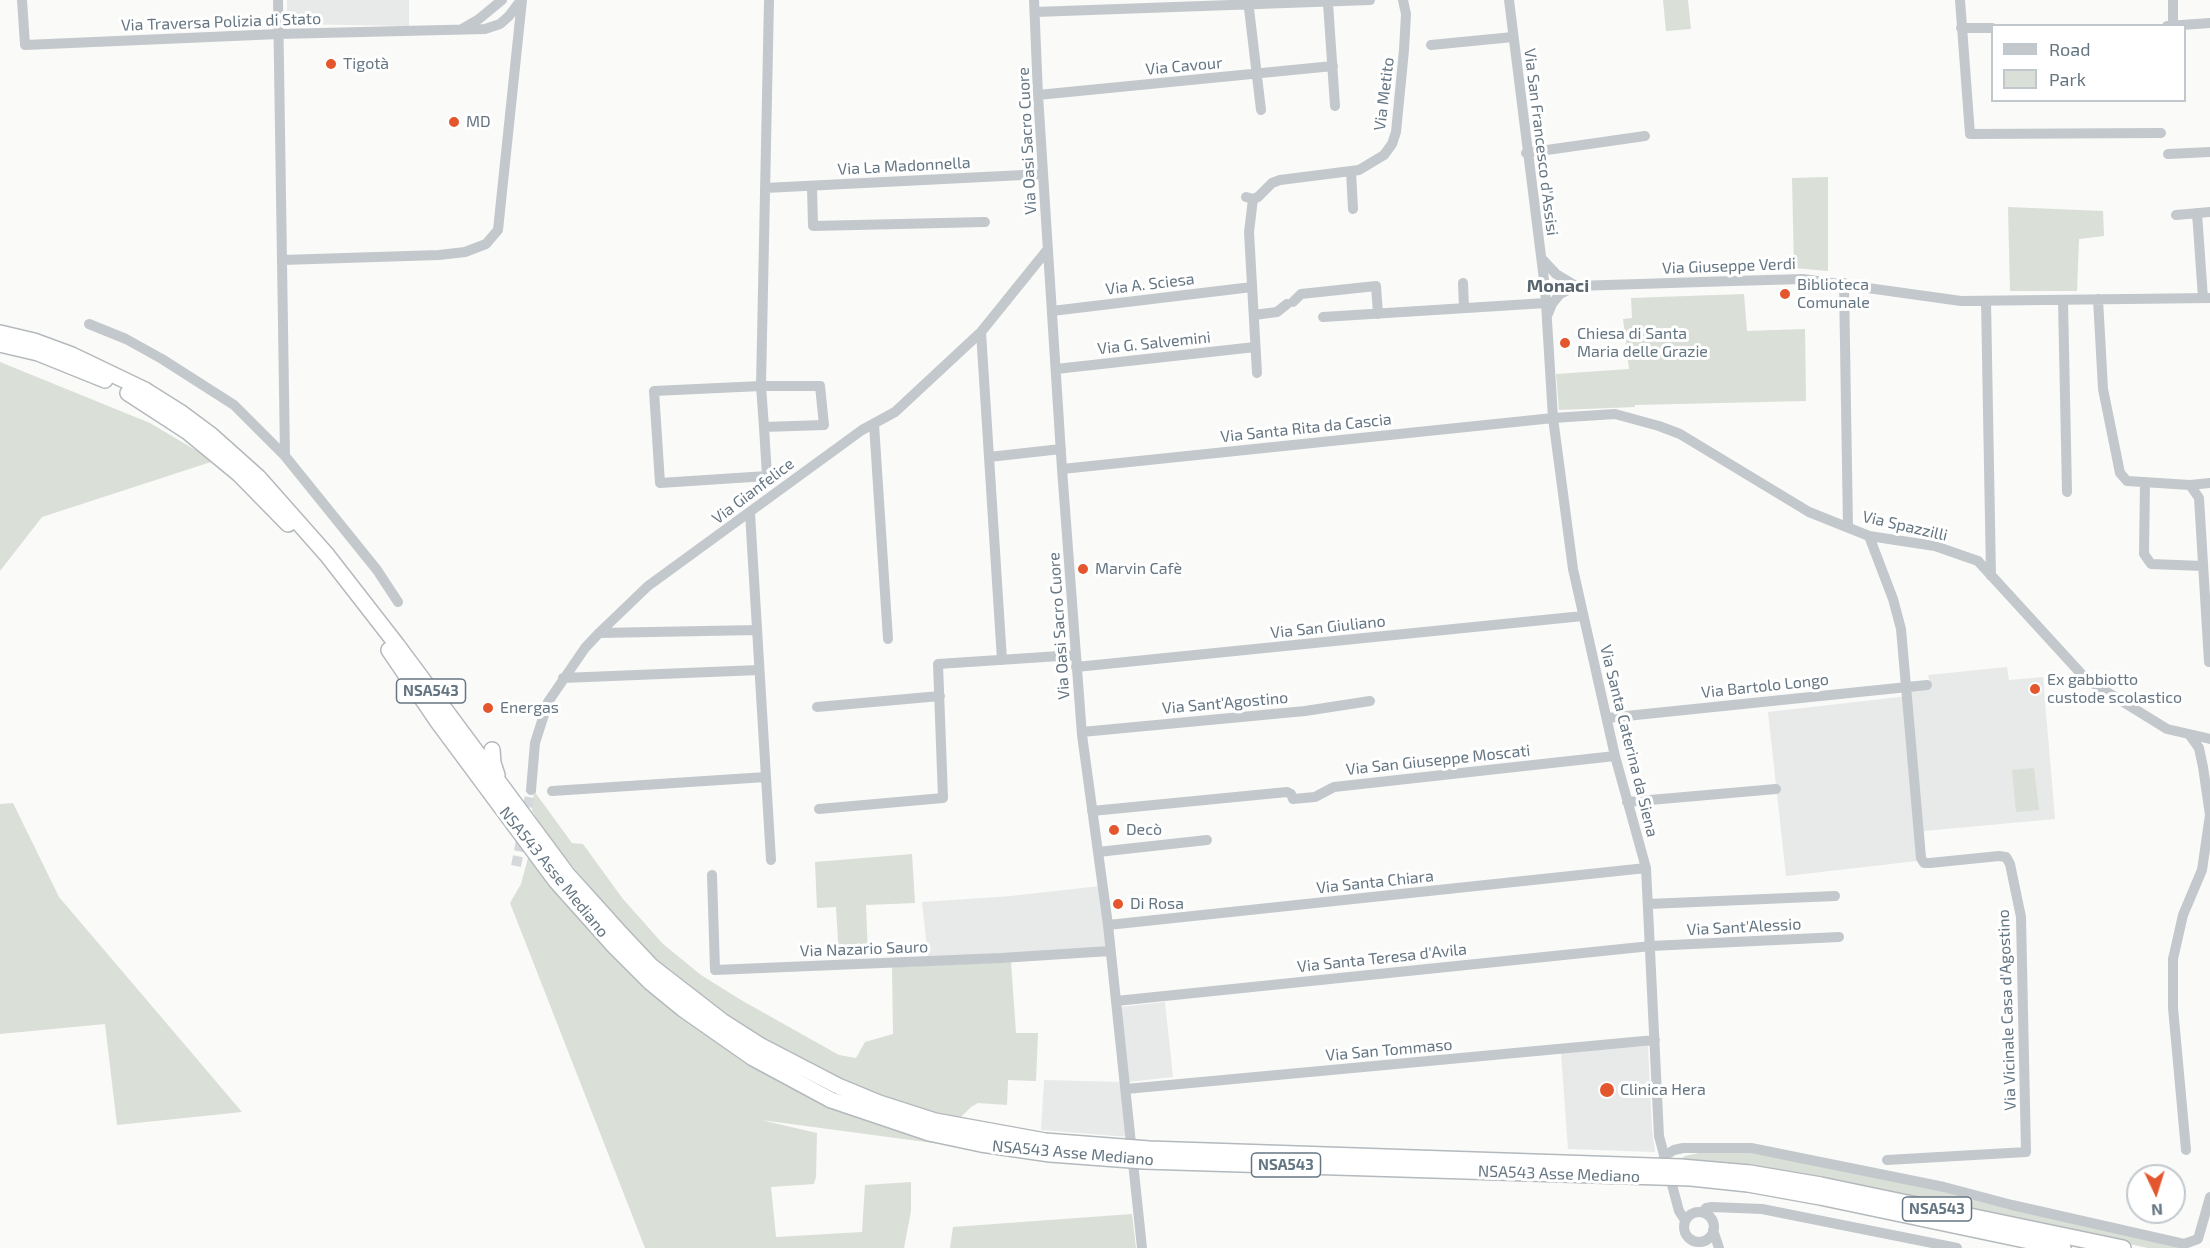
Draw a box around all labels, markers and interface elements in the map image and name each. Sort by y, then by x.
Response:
street label: Via Traversa Polizia di Stato [121,9,321,35]
legend [1991,24,2186,102]
text: Road [2049,38,2090,60]
street label: Via San Francesco d'Assisi [1520,47,1562,237]
street label: Via Cavour [1145,53,1223,79]
place label: Tigotà [343,54,389,74]
street label: Via Metito [1370,56,1398,132]
marker: Tigotà [324,57,338,71]
street label: Via Oasi Sacro Cuore [1014,67,1040,215]
text: Park [2049,68,2086,90]
place label: MD [466,112,491,132]
marker: MD [447,115,461,129]
street label: Via La Madonnella [837,153,971,179]
street label: Via Giuseppe Verdi [1662,254,1796,278]
street label: Via A. Sciesa [1104,269,1196,299]
district label: Monaci [1527,275,1589,297]
place label: Biblioteca Comunale [1797,275,1870,313]
marker: Biblioteca Comunale [1778,287,1792,301]
place label: Chiesa di Santa Maria delle Grazie [1577,324,1708,362]
street label: Via G. Salvemini [1096,328,1212,358]
marker: Chiesa di Santa Maria delle Grazie [1558,336,1572,350]
street label: Via Santa Rita da Cascia [1219,409,1393,447]
street label: Via Gianfelice [708,454,798,528]
street label: Via Spazzilli [1861,507,1949,545]
street label: Via Oasi Sacro Cuore [1044,552,1074,700]
place label: Marvin Cafè [1095,559,1182,579]
marker: Marvin Cafè [1076,562,1090,576]
street label: Via San Giuliano [1269,611,1387,643]
street label: Via Santa Caterina da Siena [1596,643,1662,839]
street label: Via Bartolo Longo [1700,670,1830,702]
place label: Ex gabbiotto custode scolastico [2047,670,2182,708]
road number: NSA543 [396,679,466,703]
marker: Ex gabbiotto custode scolastico [2028,682,2042,696]
street label: Via Sant'Agostino [1161,688,1289,718]
place label: Energas [500,698,559,718]
marker: Energas [481,701,495,715]
street label: Via San Giuseppe Moscati [1345,741,1531,779]
street label: NSA543 Asse Mediano [495,803,613,941]
place label: Decò [1126,820,1162,840]
marker: Decò [1107,823,1121,837]
street label: Via Santa Chiara [1315,866,1435,898]
place label: Di Rosa [1130,894,1184,914]
marker: Di Rosa [1111,897,1125,911]
street label: Via Vicinale Casa d'Agostino [1994,909,2020,1111]
street label: Via Sant'Alessio [1686,914,1802,940]
street label: Via Nazario Sauro [800,937,928,961]
street label: Via Santa Teresa d'Avila [1296,940,1468,976]
street label: Via San Tommaso [1325,1035,1453,1065]
place label: Clinica Hera [1620,1080,1706,1100]
marker: Clinica Hera [1598,1081,1616,1099]
street label: NSA543 Asse Mediano [991,1136,1155,1170]
road number: NSA543 [1252,1153,1320,1177]
street label: NSA543 Asse Mediano [1478,1162,1640,1186]
north arrow [2126,1164,2186,1224]
road number: NSA543 [1902,1197,1972,1221]
text: N [2151,1201,2164,1220]

